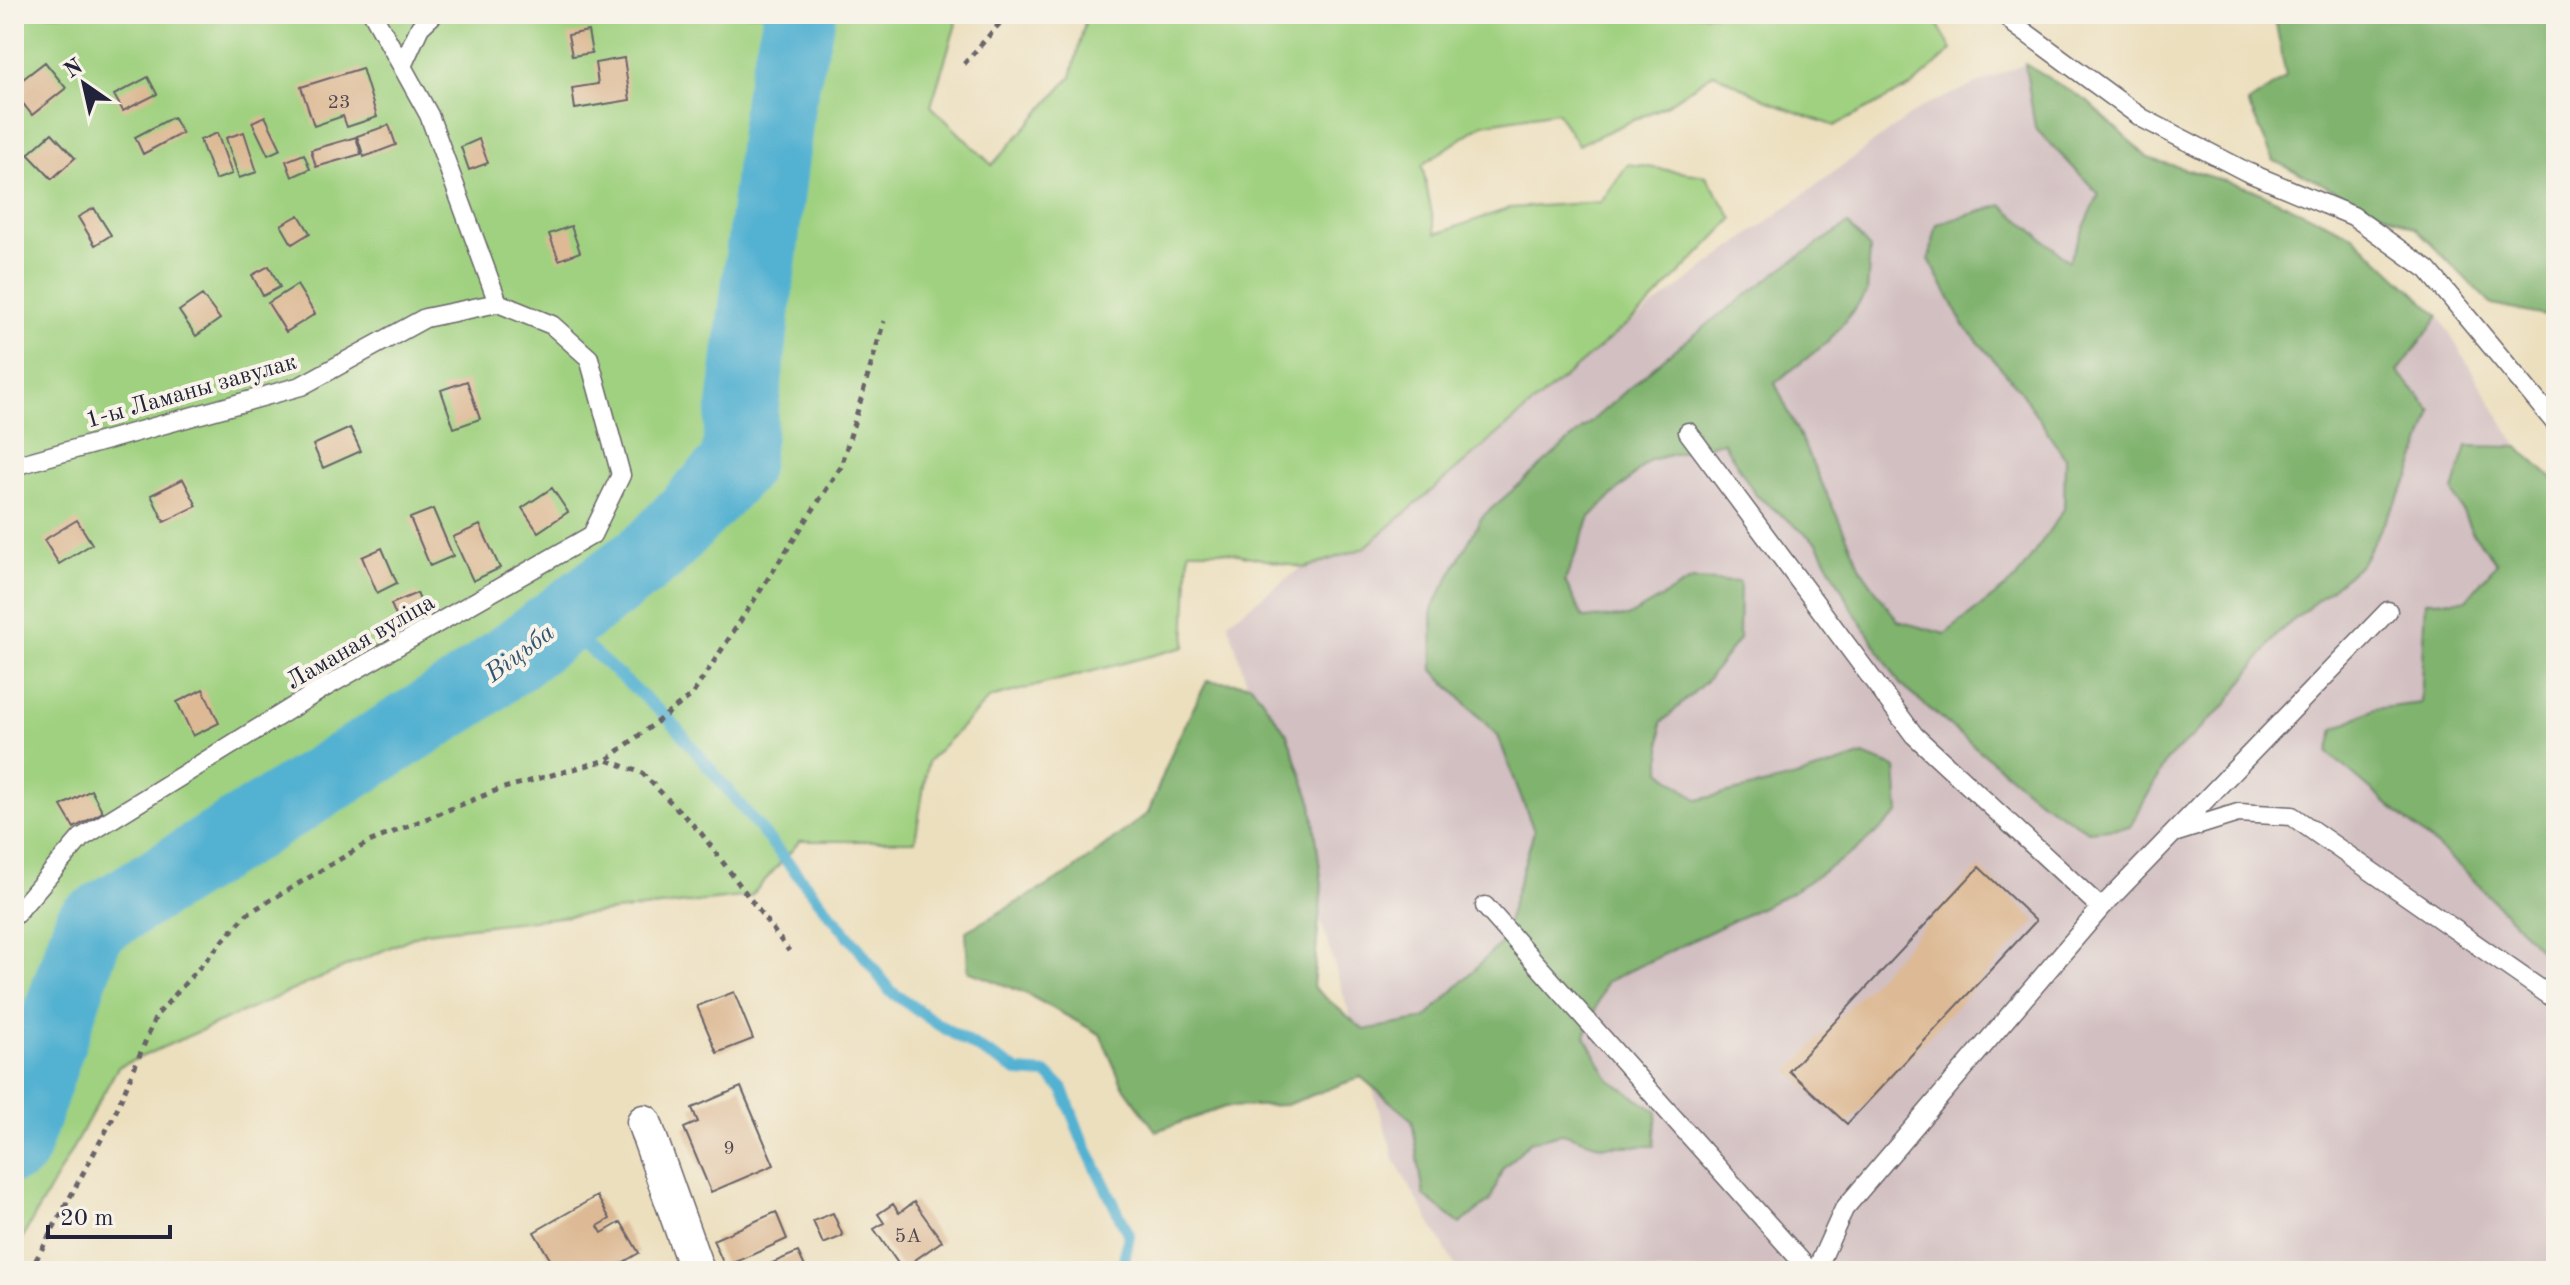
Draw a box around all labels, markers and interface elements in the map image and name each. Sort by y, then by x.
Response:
north arrow [44,44,124,124]
text: N [61,55,87,83]
house number: 23 [327,93,351,113]
street label: 1-ы Ламаны завулак [83,350,300,434]
street label: Ламаная вуліца [283,591,439,695]
water label: Віцьба [480,619,560,688]
house number: 9 [723,1139,735,1159]
scale bar [48,1189,170,1239]
text: 20 m [60,1207,114,1231]
house number: 5А [895,1227,921,1247]

